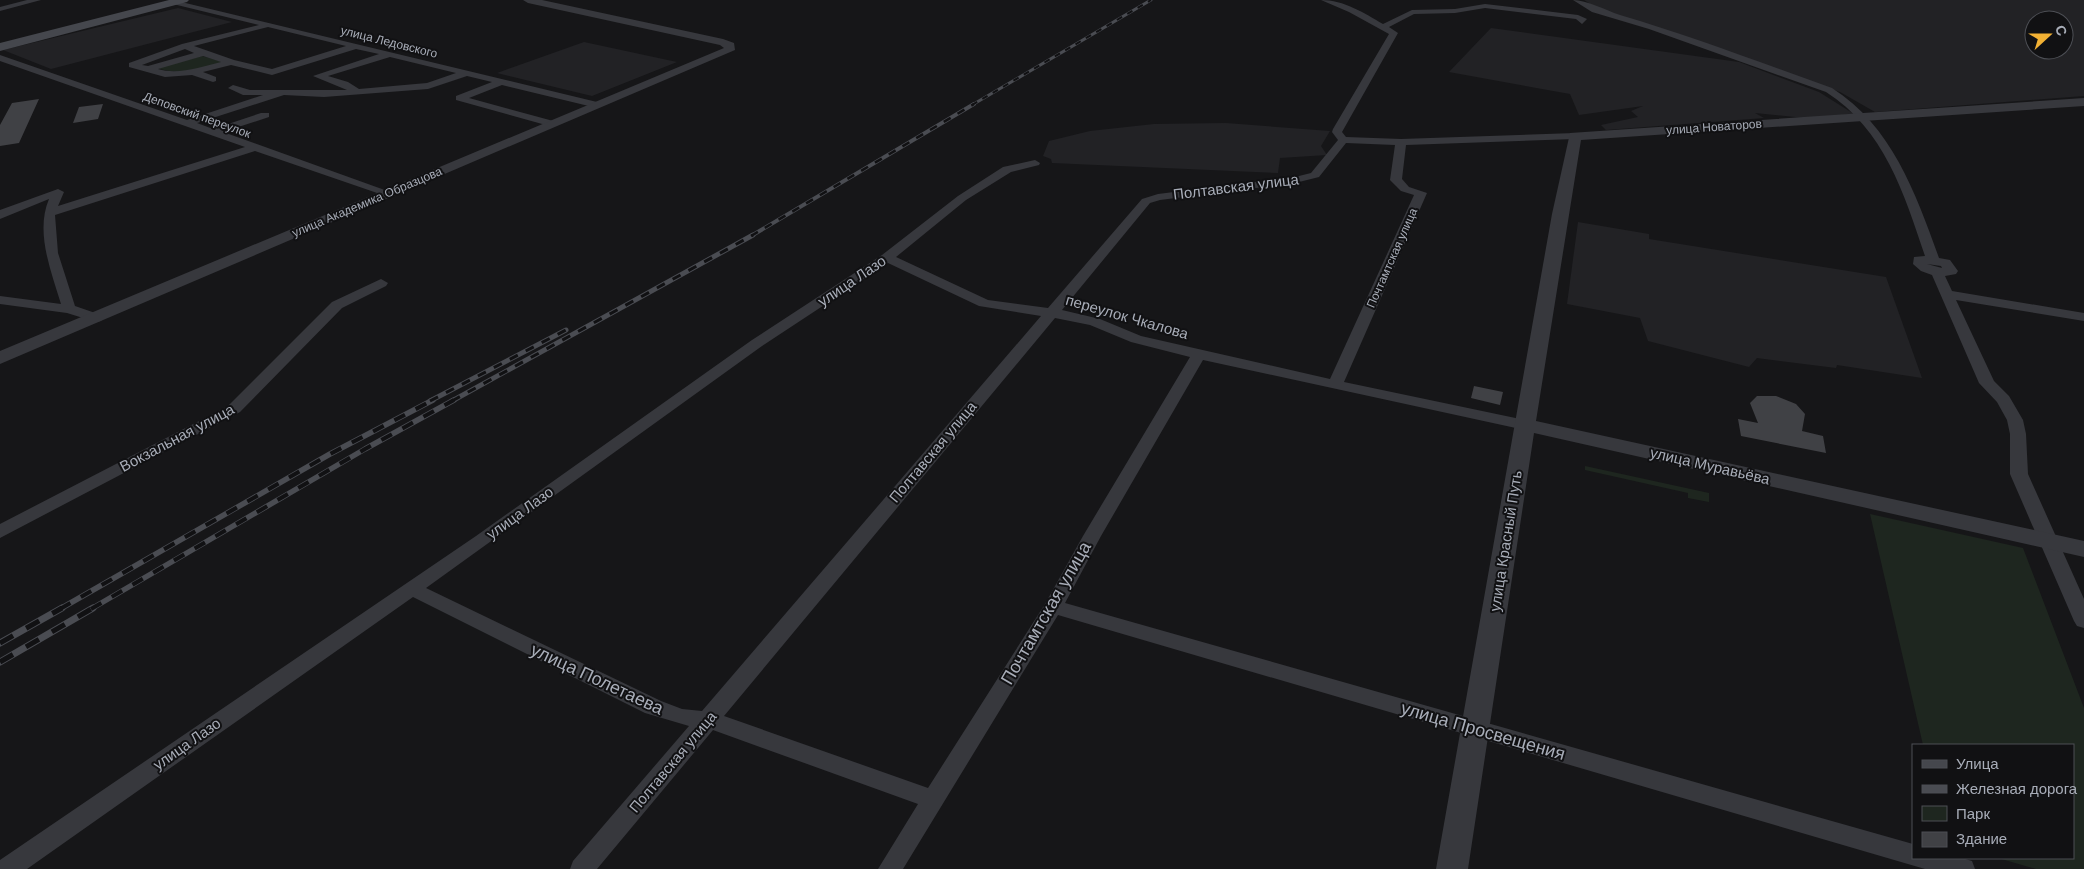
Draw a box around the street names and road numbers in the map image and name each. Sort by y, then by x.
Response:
street label: улица Ледовского [339,22,439,62]
street label: Деповский переулок [141,88,254,142]
street label: улица Новаторов [1666,116,1762,138]
street label: улица Академика Образцова [289,163,445,241]
street label: Полтавская улица [1172,169,1301,205]
street label: Почтамтская улица [1363,205,1421,310]
street label: улица Лазо [814,251,890,311]
street label: переулок Чкалова [1063,290,1191,344]
street label: Полтавская улица [885,397,982,507]
street label: Вокзальная улица [116,399,238,477]
street label: улица Муравьёва [1648,443,1772,490]
street label: улица Красный Путь [1485,469,1527,613]
street label: улица Лазо [482,482,558,544]
street label: Почтамтская улица [995,536,1097,689]
street label: улица Полетаева [527,638,668,721]
street label: улица Просвещения [1398,696,1568,766]
street label: Полтавская улица [625,707,722,817]
street label: улица Лазо [149,713,225,775]

